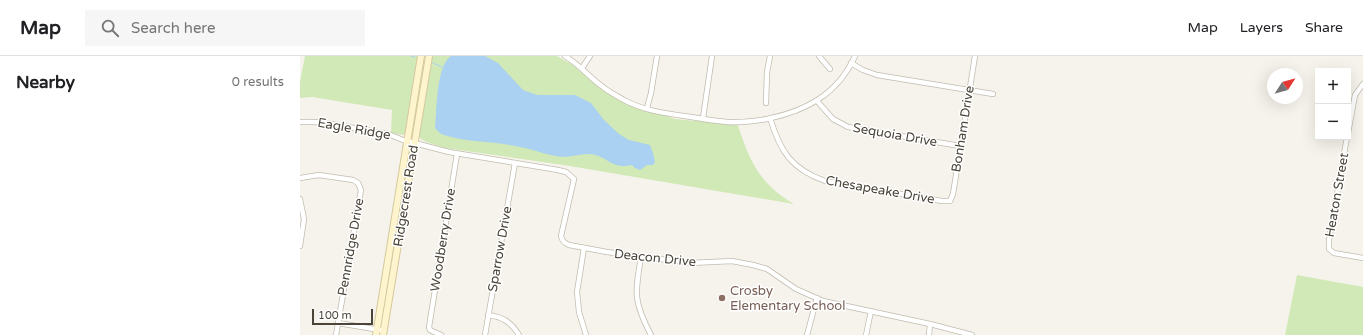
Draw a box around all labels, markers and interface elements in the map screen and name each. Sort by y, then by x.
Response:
search box [85,10,365,46]
text: Map [20,17,61,39]
icon: search [99,17,121,39]
text: Search here [131,19,215,37]
text: Map [1188,19,1218,36]
text: Layers [1240,19,1283,36]
text: Share [1305,19,1343,36]
north arrow [1267,68,1303,104]
map controls [1315,68,1351,140]
button: + [1315,68,1351,104]
text: Nearby [16,72,75,93]
text: 0 results [232,74,284,90]
street label: Bonham Drive [948,85,978,173]
button: − [1315,104,1351,140]
street label: Eagle Ridge [316,115,392,143]
street label: Sequoia Drive [852,120,938,150]
street label: Ridgecrest Road [390,144,422,248]
street label: Heaton Street [1322,152,1352,238]
street label: Chesapeake Drive [824,173,936,207]
street label: Woodberry Drive [427,187,459,293]
street label: Pennridge Drive [335,197,367,297]
street label: Sparrow Drive [485,205,515,293]
street label: Deacon Drive [613,246,697,270]
place label: Crosby Elementary School [730,283,845,314]
marker: Crosby Elementary School [717,293,727,303]
scale bar [312,307,373,326]
text: 100 m [318,309,352,322]

